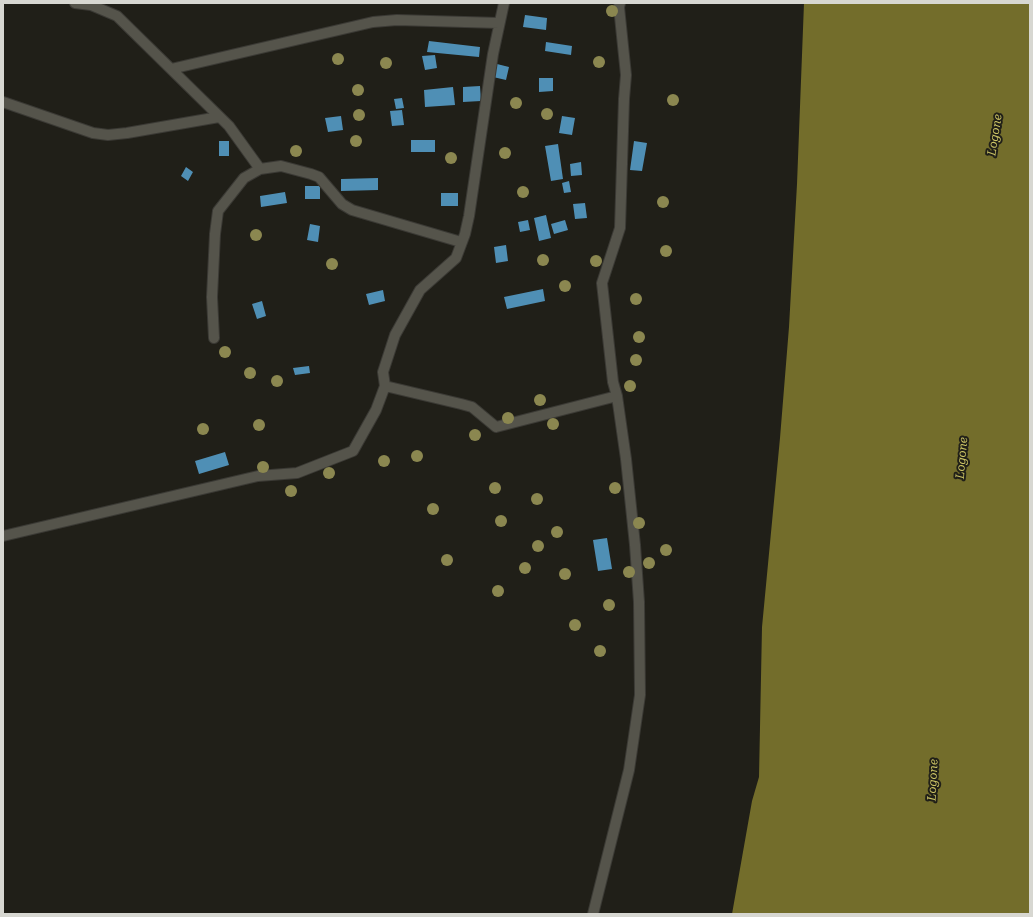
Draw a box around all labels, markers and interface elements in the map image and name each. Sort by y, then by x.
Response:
water label: Logone [985,113,1005,157]
water label: Logone [953,436,971,480]
water label: Logone [925,759,941,801]

